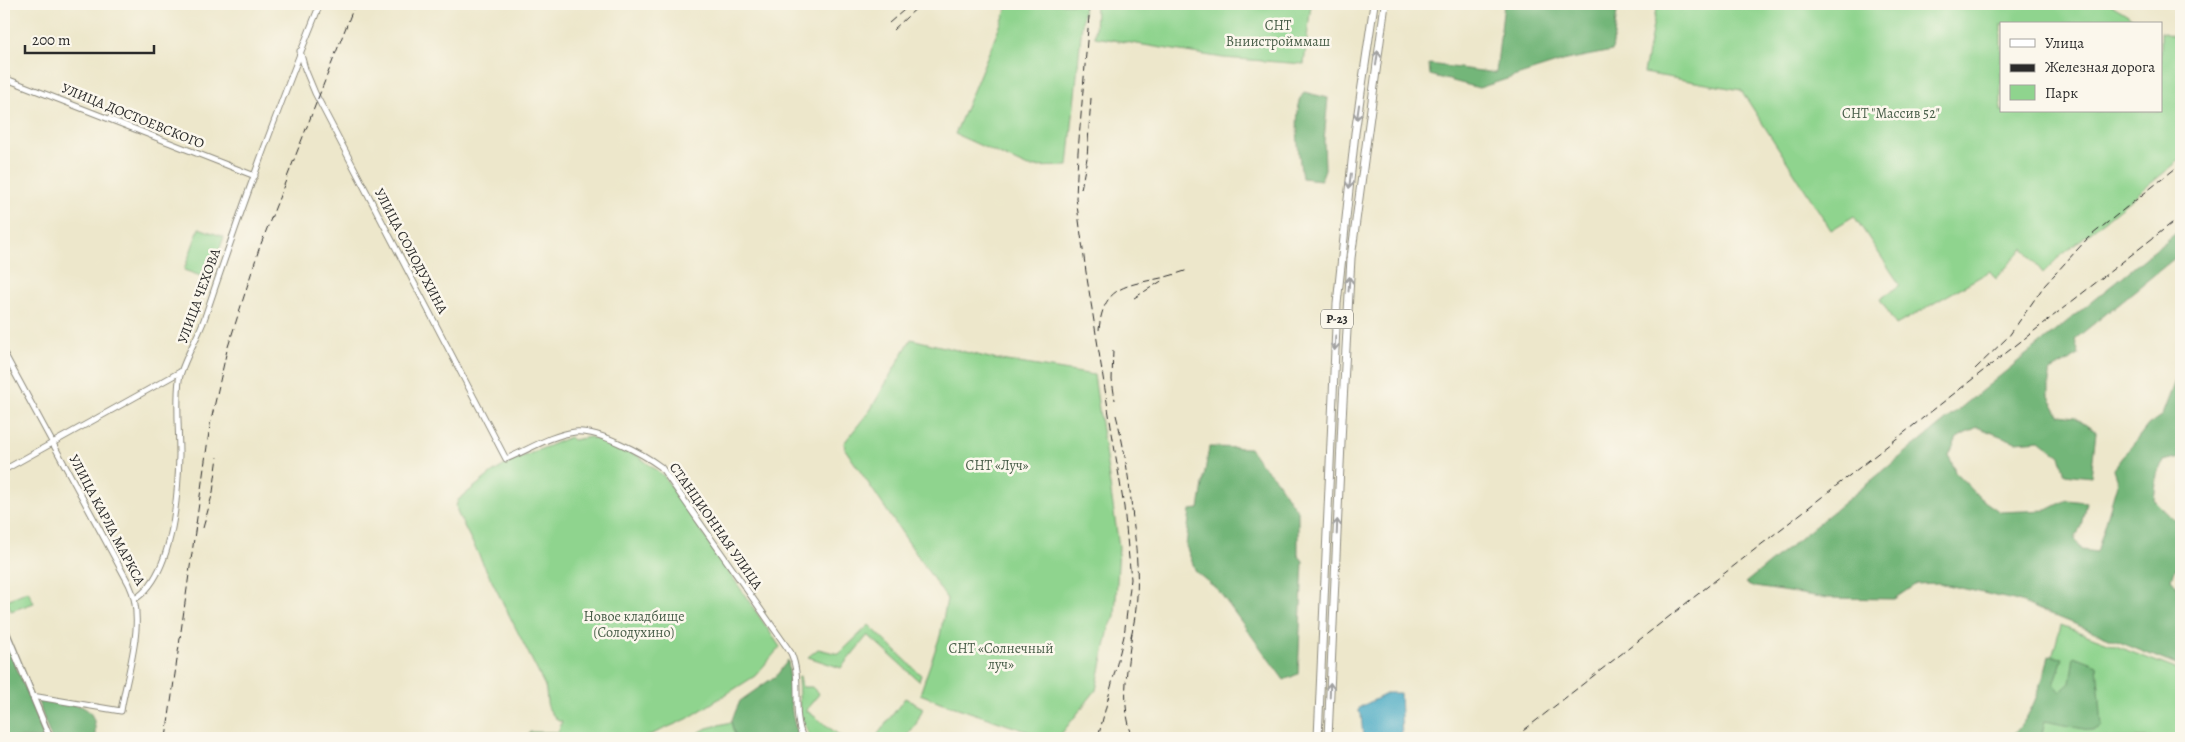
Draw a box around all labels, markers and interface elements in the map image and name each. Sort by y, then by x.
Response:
park label: СНТ Вниистройммаш [1226,16,1330,51]
scale bar [25,22,154,54]
legend [2000,22,2162,112]
text: 200 m [32,30,71,50]
text: Улица [2045,33,2084,53]
one-way arrow [1372,50,1382,66]
text: Железная дорога [2045,57,2155,77]
street label: УЛИЦА ДОСТОЕВСКОГО [59,79,208,154]
text: Парк [2045,83,2078,103]
one-way arrow [1353,104,1363,120]
park label: СНТ "Массив 52" [1842,104,1940,123]
one-way arrow [1345,173,1355,189]
street label: УЛИЦА СОЛОДУХИНА [370,185,453,318]
street label: УЛИЦА ЧЕХОВА [173,245,225,346]
one-way arrow [1345,277,1354,293]
road number: Р-23 [1321,310,1353,328]
one-way arrow [1331,335,1340,351]
street label: УЛИЦА КАРЛА МАРКСА [64,451,150,590]
park label: СНТ «Луч» [965,456,1029,475]
street label: СТАНЦИОННАЯ УЛИЦА [665,459,767,594]
one-way arrow [1333,519,1342,535]
park label: Новое кладбище (Солодухино) [583,607,685,642]
park label: СНТ «Солнечный луч» [949,639,1053,674]
one-way arrow [1326,682,1335,698]

